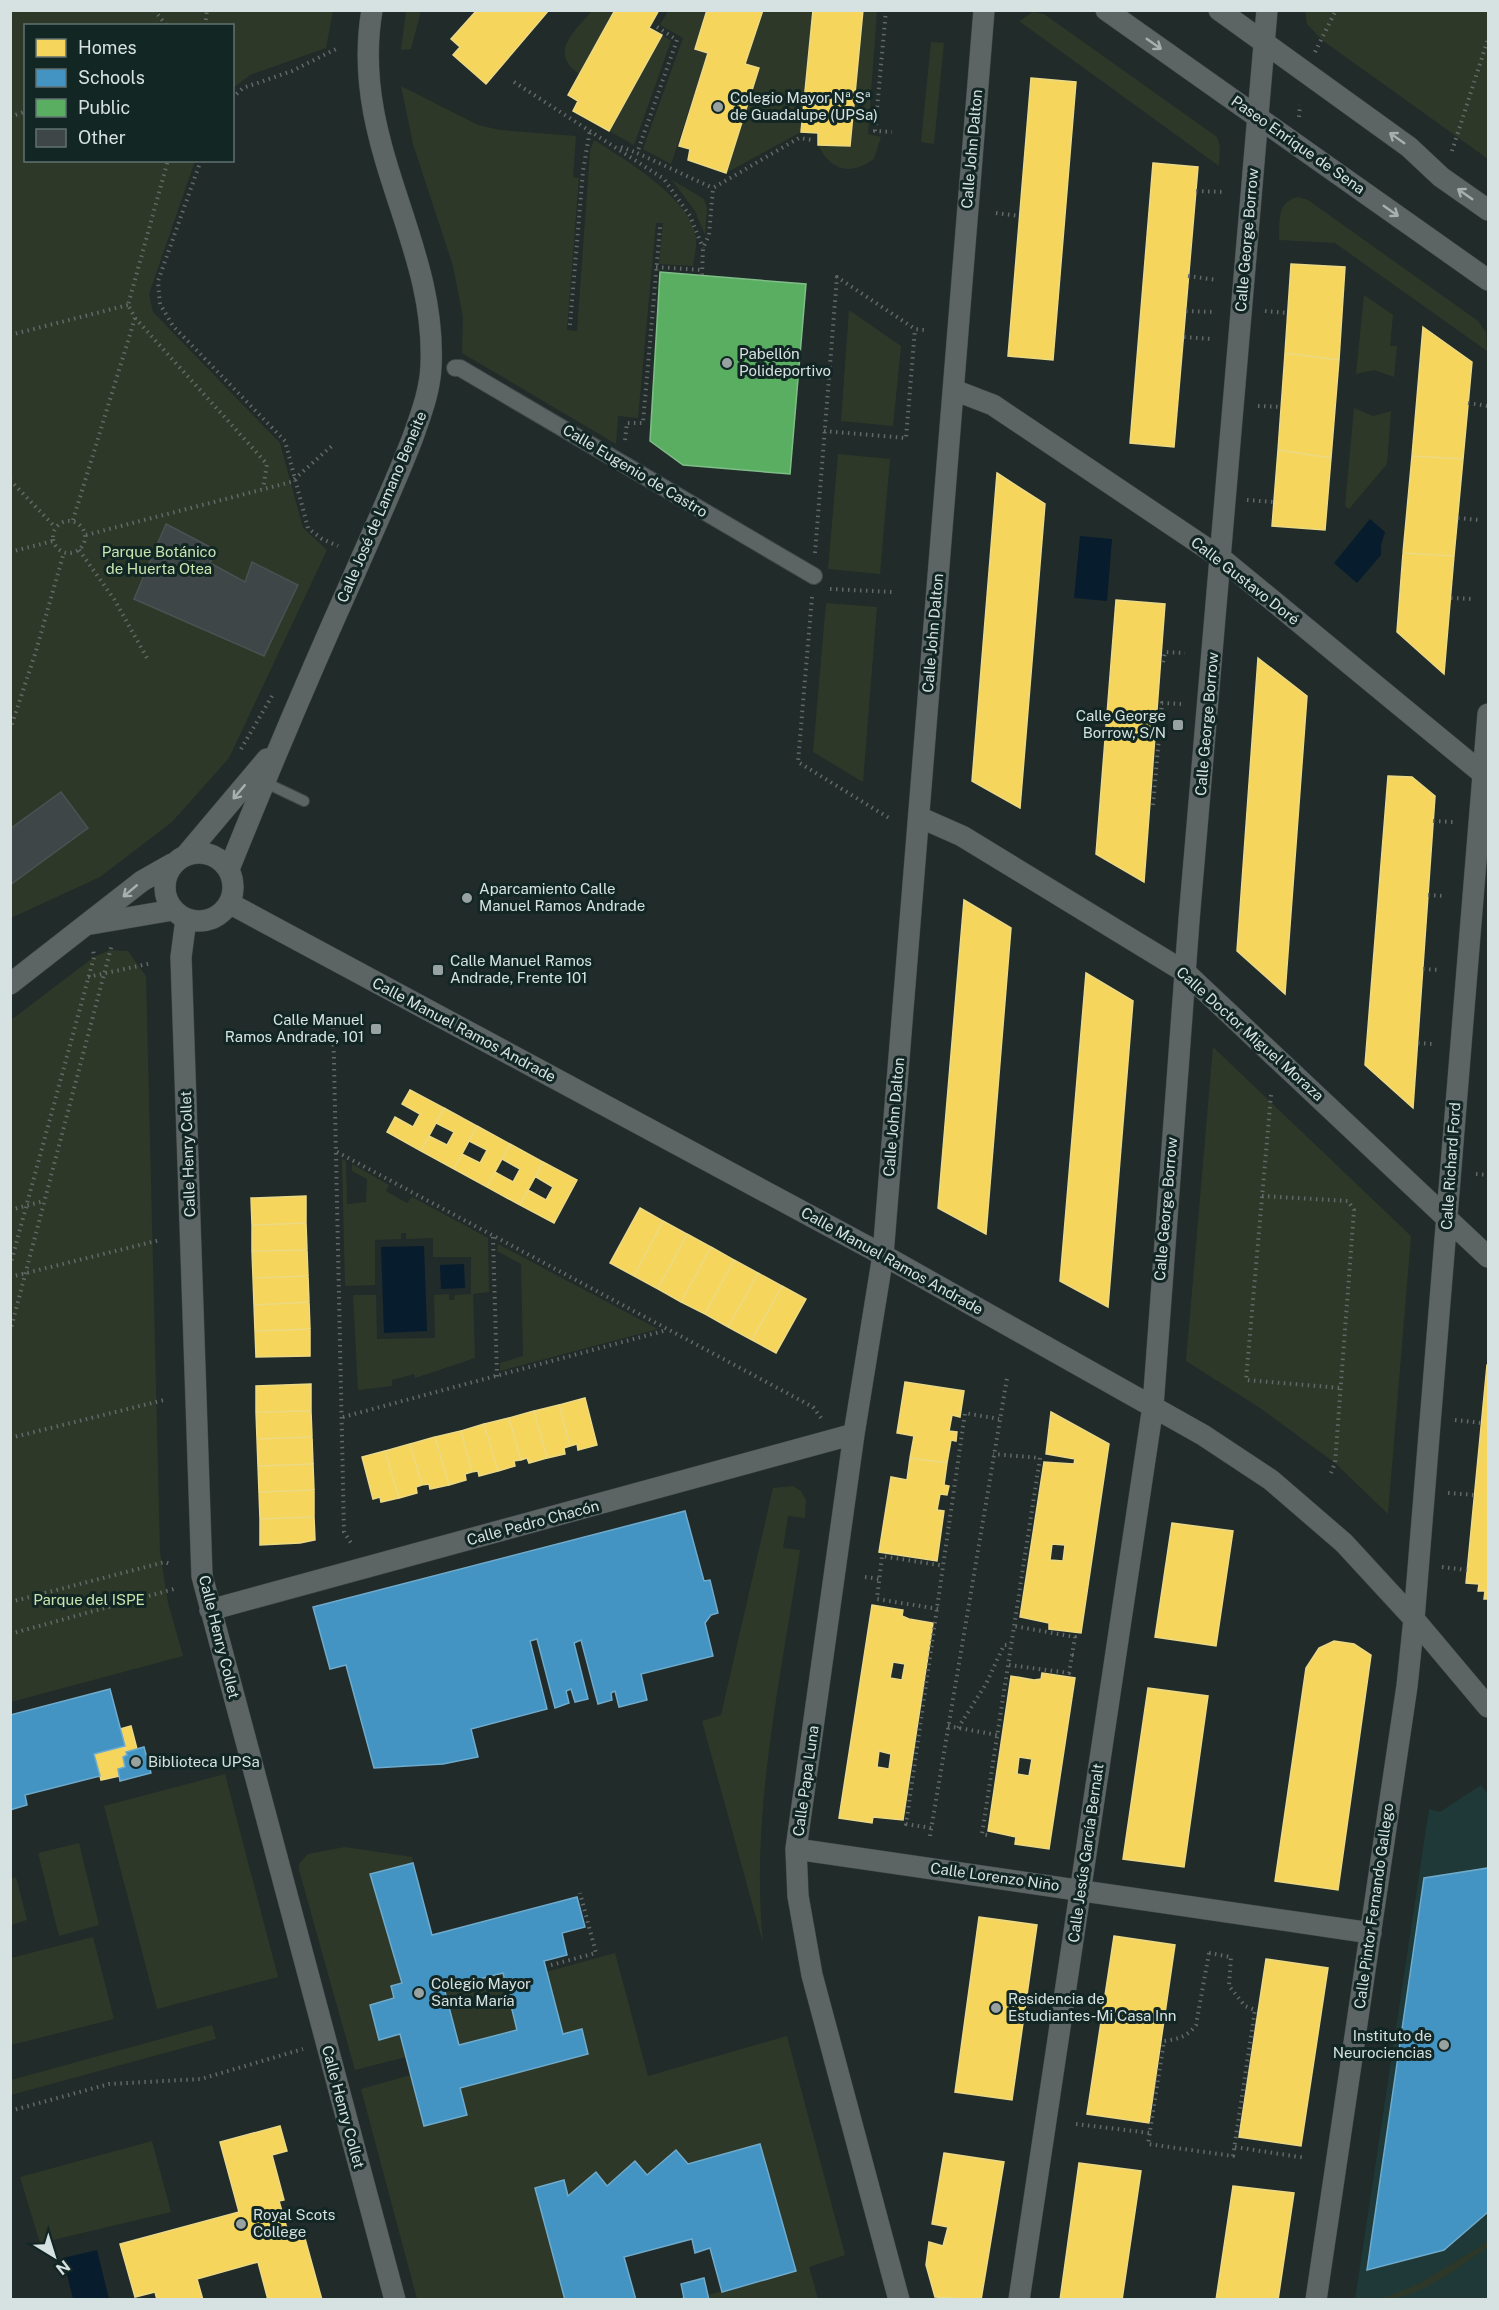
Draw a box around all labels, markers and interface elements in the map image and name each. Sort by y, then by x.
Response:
legend [24,24,234,162]
text: Homes [78,37,137,58]
one-way arrow [1145,38,1162,50]
text: Schools [78,67,145,88]
place label: Colegio Mayor Nª Sª de Guadalupe (UPSa) [730,89,878,123]
street label: Calle John Dalton [958,89,985,209]
street label: Paseo Enrique de Sena [1228,92,1368,197]
text: Public [78,97,130,118]
marker: Colegio Mayor Nª Sª de Guadalupe (UPSa) [711,100,725,114]
text: Other [78,127,126,148]
one-way arrow [1389,132,1406,144]
street label: Calle George Borrow [1232,167,1261,312]
one-way arrow [1457,187,1473,200]
one-way arrow [1383,205,1399,217]
place label: Pabellón Polideportivo [739,345,831,379]
marker: Pabellón Polideportivo [720,356,734,370]
street label: Calle José de Lamano Beneite [333,409,430,605]
street label: Calle Eugenio de Castro [560,421,711,521]
street label: Calle Gustavo Doré [1188,533,1303,628]
park label: Parque Botánico de Huerta Otea [102,543,216,577]
street label: Calle John Dalton [919,573,946,693]
street label: Calle George Borrow [1192,651,1221,796]
place label: Calle George Borrow, S/N [1076,707,1166,741]
marker: Calle George Borrow, S/N [1171,718,1185,732]
one-way arrow [232,784,246,799]
place label: Aparcamiento Calle Manuel Ramos Andrade [479,880,645,914]
one-way arrow [122,885,138,898]
marker: Aparcamiento Calle Manuel Ramos Andrade [460,891,474,905]
place label: Calle Manuel Ramos Andrade, Frente 101 [450,952,592,986]
marker: Calle Manuel Ramos Andrade, Frente 101 [431,963,445,977]
street label: Calle Doctor Miguel Moraza [1173,963,1327,1104]
street label: Calle Manuel Ramos Andrade [370,974,559,1085]
place label: Calle Manuel Ramos Andrade, 101 [225,1011,364,1045]
marker: Calle Manuel Ramos Andrade, 101 [369,1022,383,1036]
street label: Calle John Dalton [880,1057,907,1177]
street label: Calle Henry Collet [177,1090,198,1218]
street label: Calle Richard Ford [1438,1102,1463,1230]
street label: Calle George Borrow [1151,1136,1180,1281]
street label: Calle Manuel Ramos Andrade [798,1203,986,1318]
street label: Calle Pedro Chacón [465,1497,601,1548]
street label: Calle Henry Collet [196,1573,243,1700]
park label: Parque del ISPE [33,1591,145,1608]
street label: Calle Papa Luna [789,1724,822,1838]
place label: Biblioteca UPSa [148,1753,260,1770]
marker: Biblioteca UPSa [129,1755,143,1769]
street label: Calle Jesús García Bernalt [1065,1762,1107,1944]
street label: Calle Pintor Fernando Gallego [1351,1802,1396,2010]
street label: Calle Lorenzo Niño [929,1859,1061,1894]
place label: Colegio Mayor Santa María [431,1975,531,2009]
marker: Colegio Mayor Santa María [412,1986,426,2000]
place label: Residencia de Estudiantes-Mi Casa Inn [1008,1990,1177,2024]
marker: Residencia de Estudiantes-Mi Casa Inn [989,2001,1003,2015]
place label: Instituto de Neurociencias [1333,2027,1432,2061]
marker: Instituto de Neurociencias [1437,2038,1451,2052]
street label: Calle Henry Collet [319,2044,368,2170]
place label: Royal Scots College [253,2206,335,2240]
marker: Royal Scots College [234,2217,248,2231]
north arrow [24,2226,84,2286]
text: N [52,2256,74,2279]

